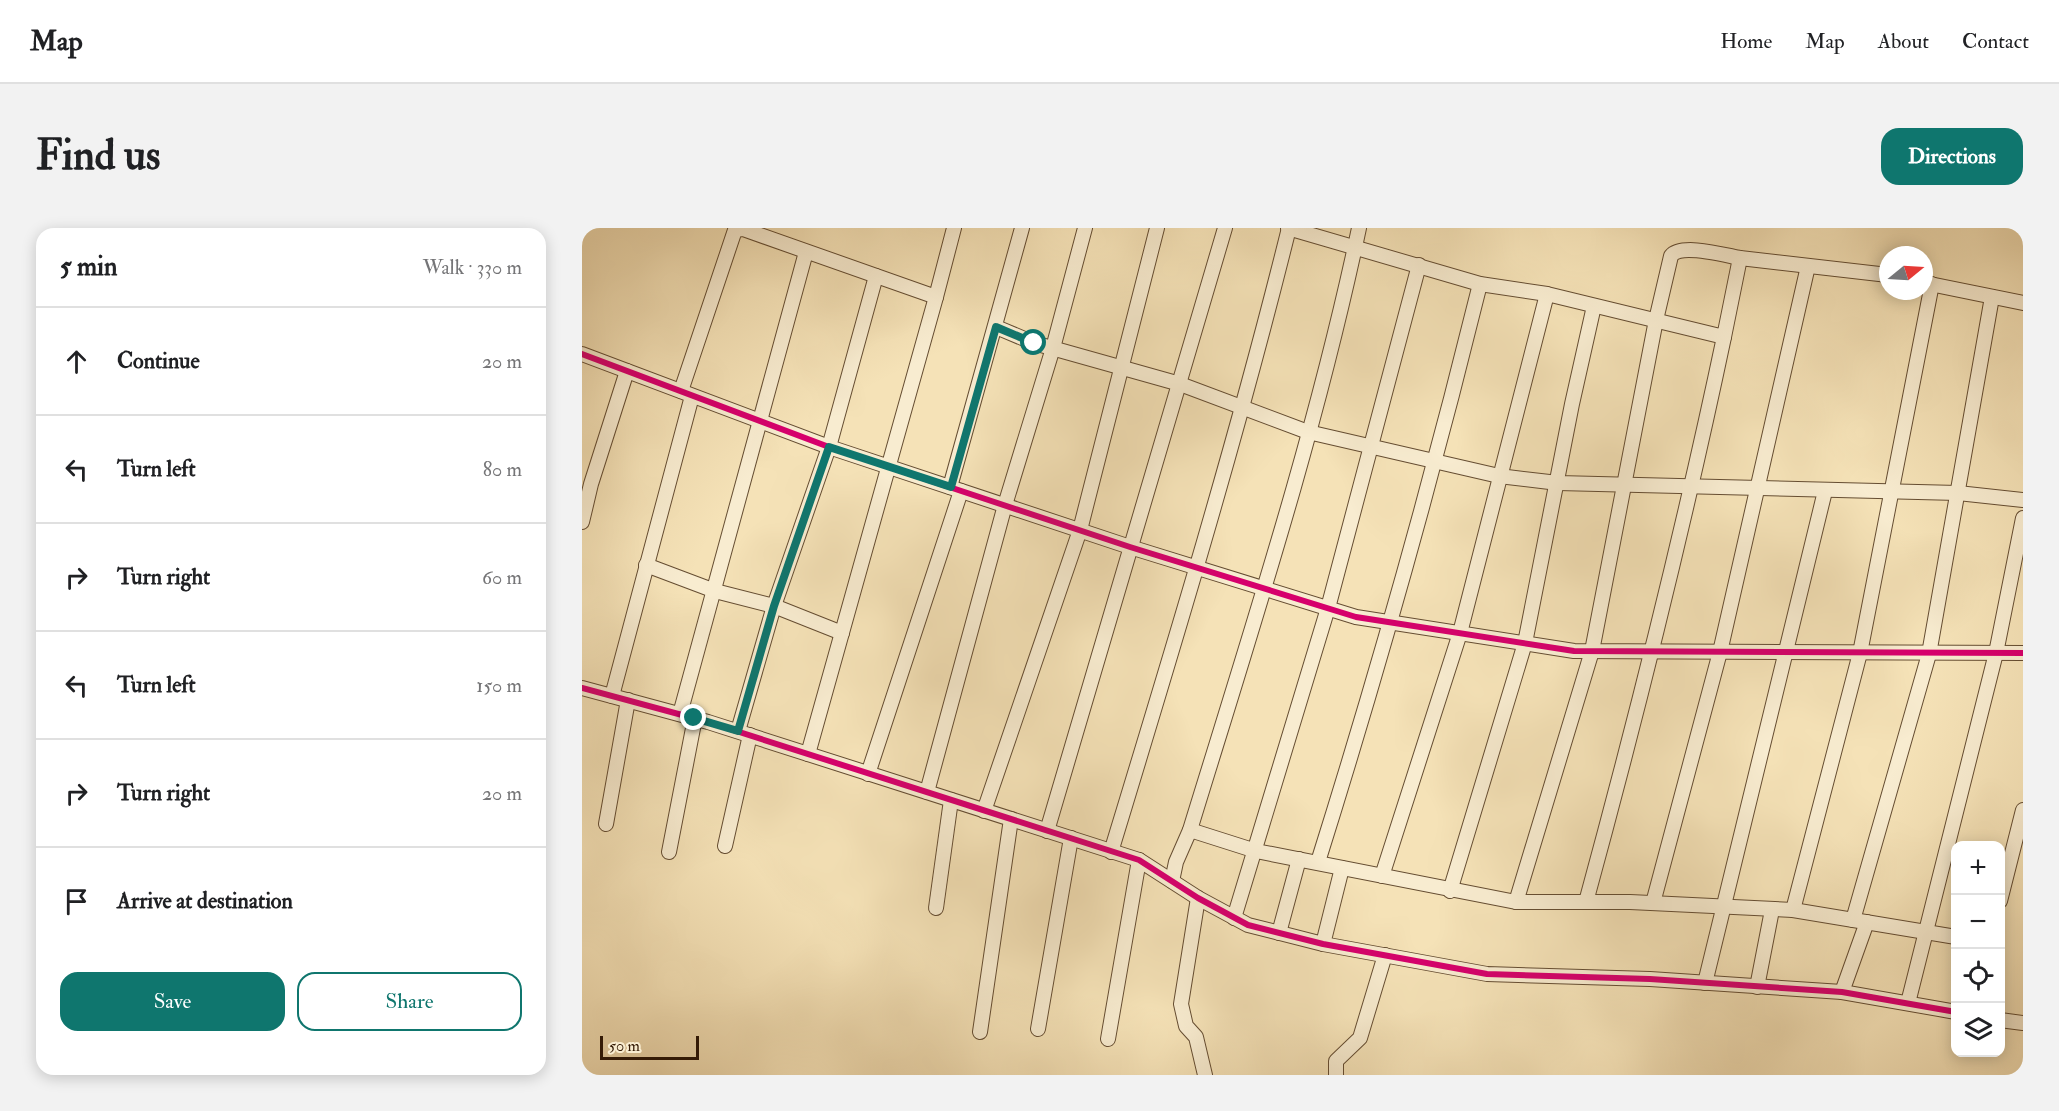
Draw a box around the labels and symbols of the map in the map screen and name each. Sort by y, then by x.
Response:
north arrow [1879,246,1933,300]
route start [1020,329,1046,355]
route end [680,704,706,730]
scale bar [600,1033,699,1060]

